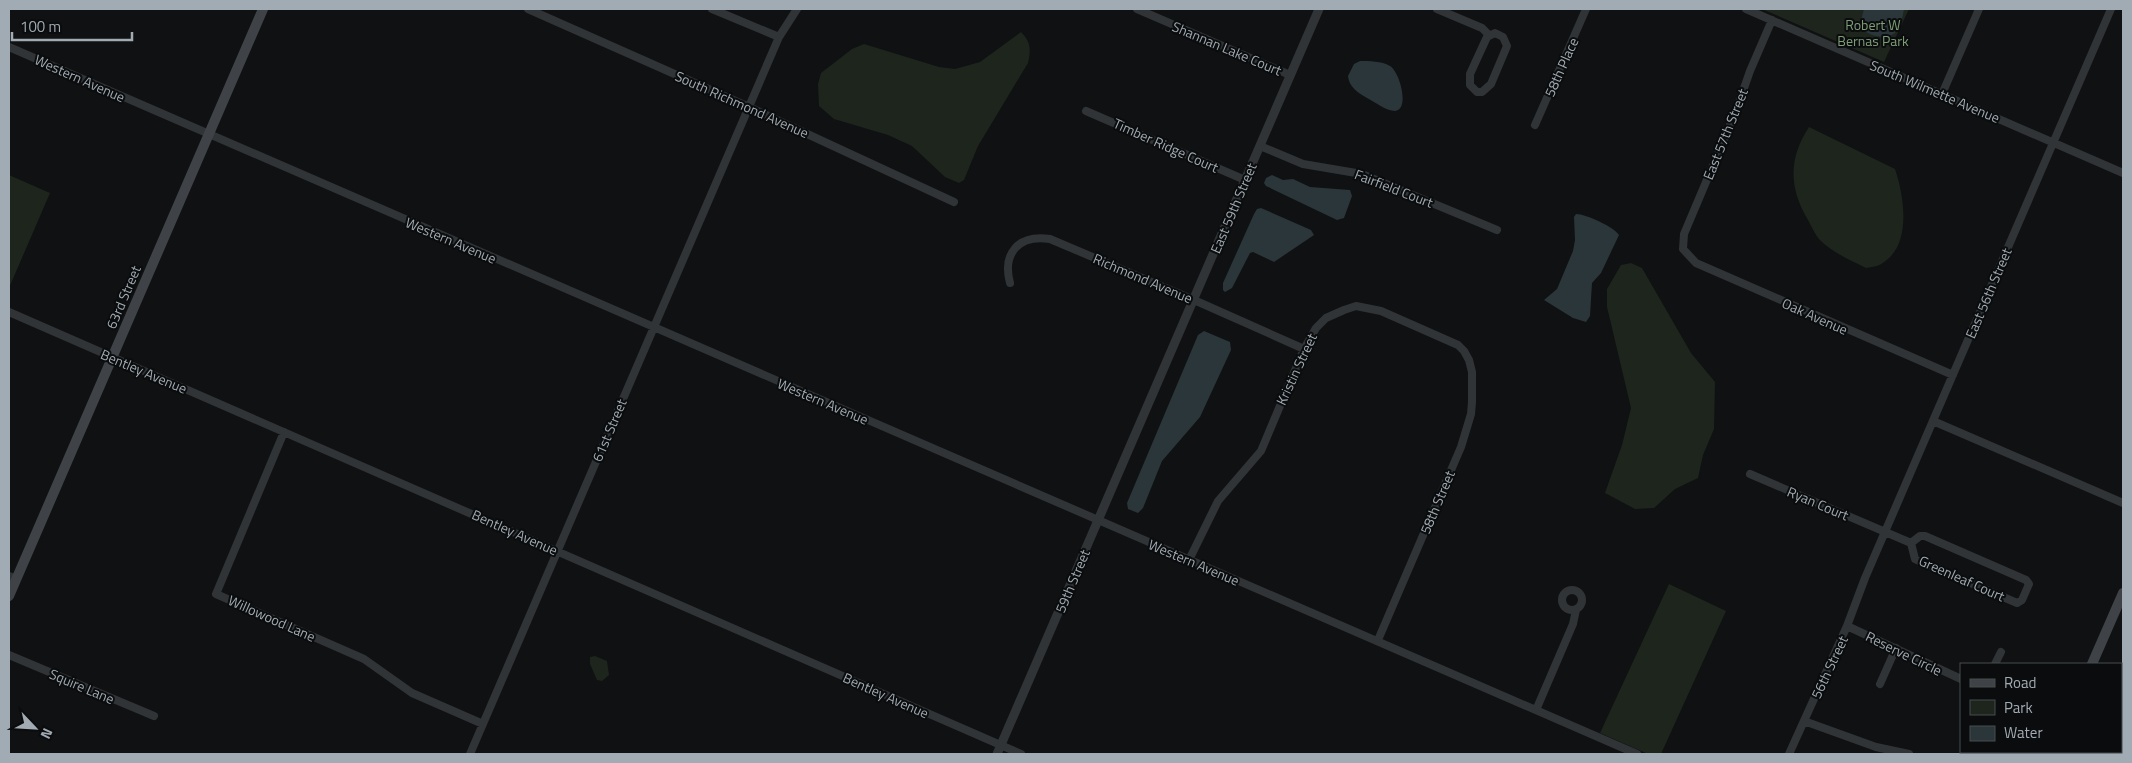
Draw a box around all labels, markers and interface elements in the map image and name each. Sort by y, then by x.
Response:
scale bar [12,10,132,42]
park label: Robert W Bernas Park [1837,14,1909,51]
text: 100 m [20,15,61,38]
street label: Shannan Lake Court [1169,15,1285,81]
street label: 58th Place [1539,34,1583,100]
street label: Western Avenue [31,49,129,107]
street label: South Wilmette Avenue [1867,54,2003,128]
street label: South Richmond Avenue [672,65,812,143]
street label: East 57th Street [1697,85,1753,183]
street label: Timber Ridge Court [1110,112,1222,178]
street label: East 59th Street [1204,159,1262,257]
street label: Fairfield Court [1352,163,1436,213]
street label: Western Avenue [402,211,500,269]
street label: East 56th Street [1959,244,2017,342]
street label: Richmond Avenue [1090,248,1196,308]
street label: 63rd Street [100,262,146,332]
street label: Oak Avenue [1779,292,1851,340]
street label: Kristin Street [1270,330,1322,408]
street label: Bentley Avenue [98,343,190,399]
street label: Western Avenue [774,372,872,430]
street label: 61st Street [586,395,632,465]
street label: 58th Street [1414,467,1460,537]
street label: Ryan Court [1784,481,1852,525]
street label: Bentley Avenue [469,504,561,560]
street label: Western Avenue [1145,533,1243,591]
street label: 59th Street [1049,546,1095,616]
street label: Greenleaf Court [1916,550,2008,606]
street label: Willowood Lane [225,589,319,647]
street label: Reserve Circle [1862,625,1946,681]
street label: 56th Street [1805,632,1853,702]
street label: Squire Lane [46,663,118,709]
legend [1960,663,2122,753]
street label: Bentley Avenue [840,667,932,723]
text: Road [2004,671,2036,694]
text: Park [2004,696,2033,719]
north arrow [10,703,60,753]
text: Water [2004,721,2043,744]
text: N [36,725,59,743]

